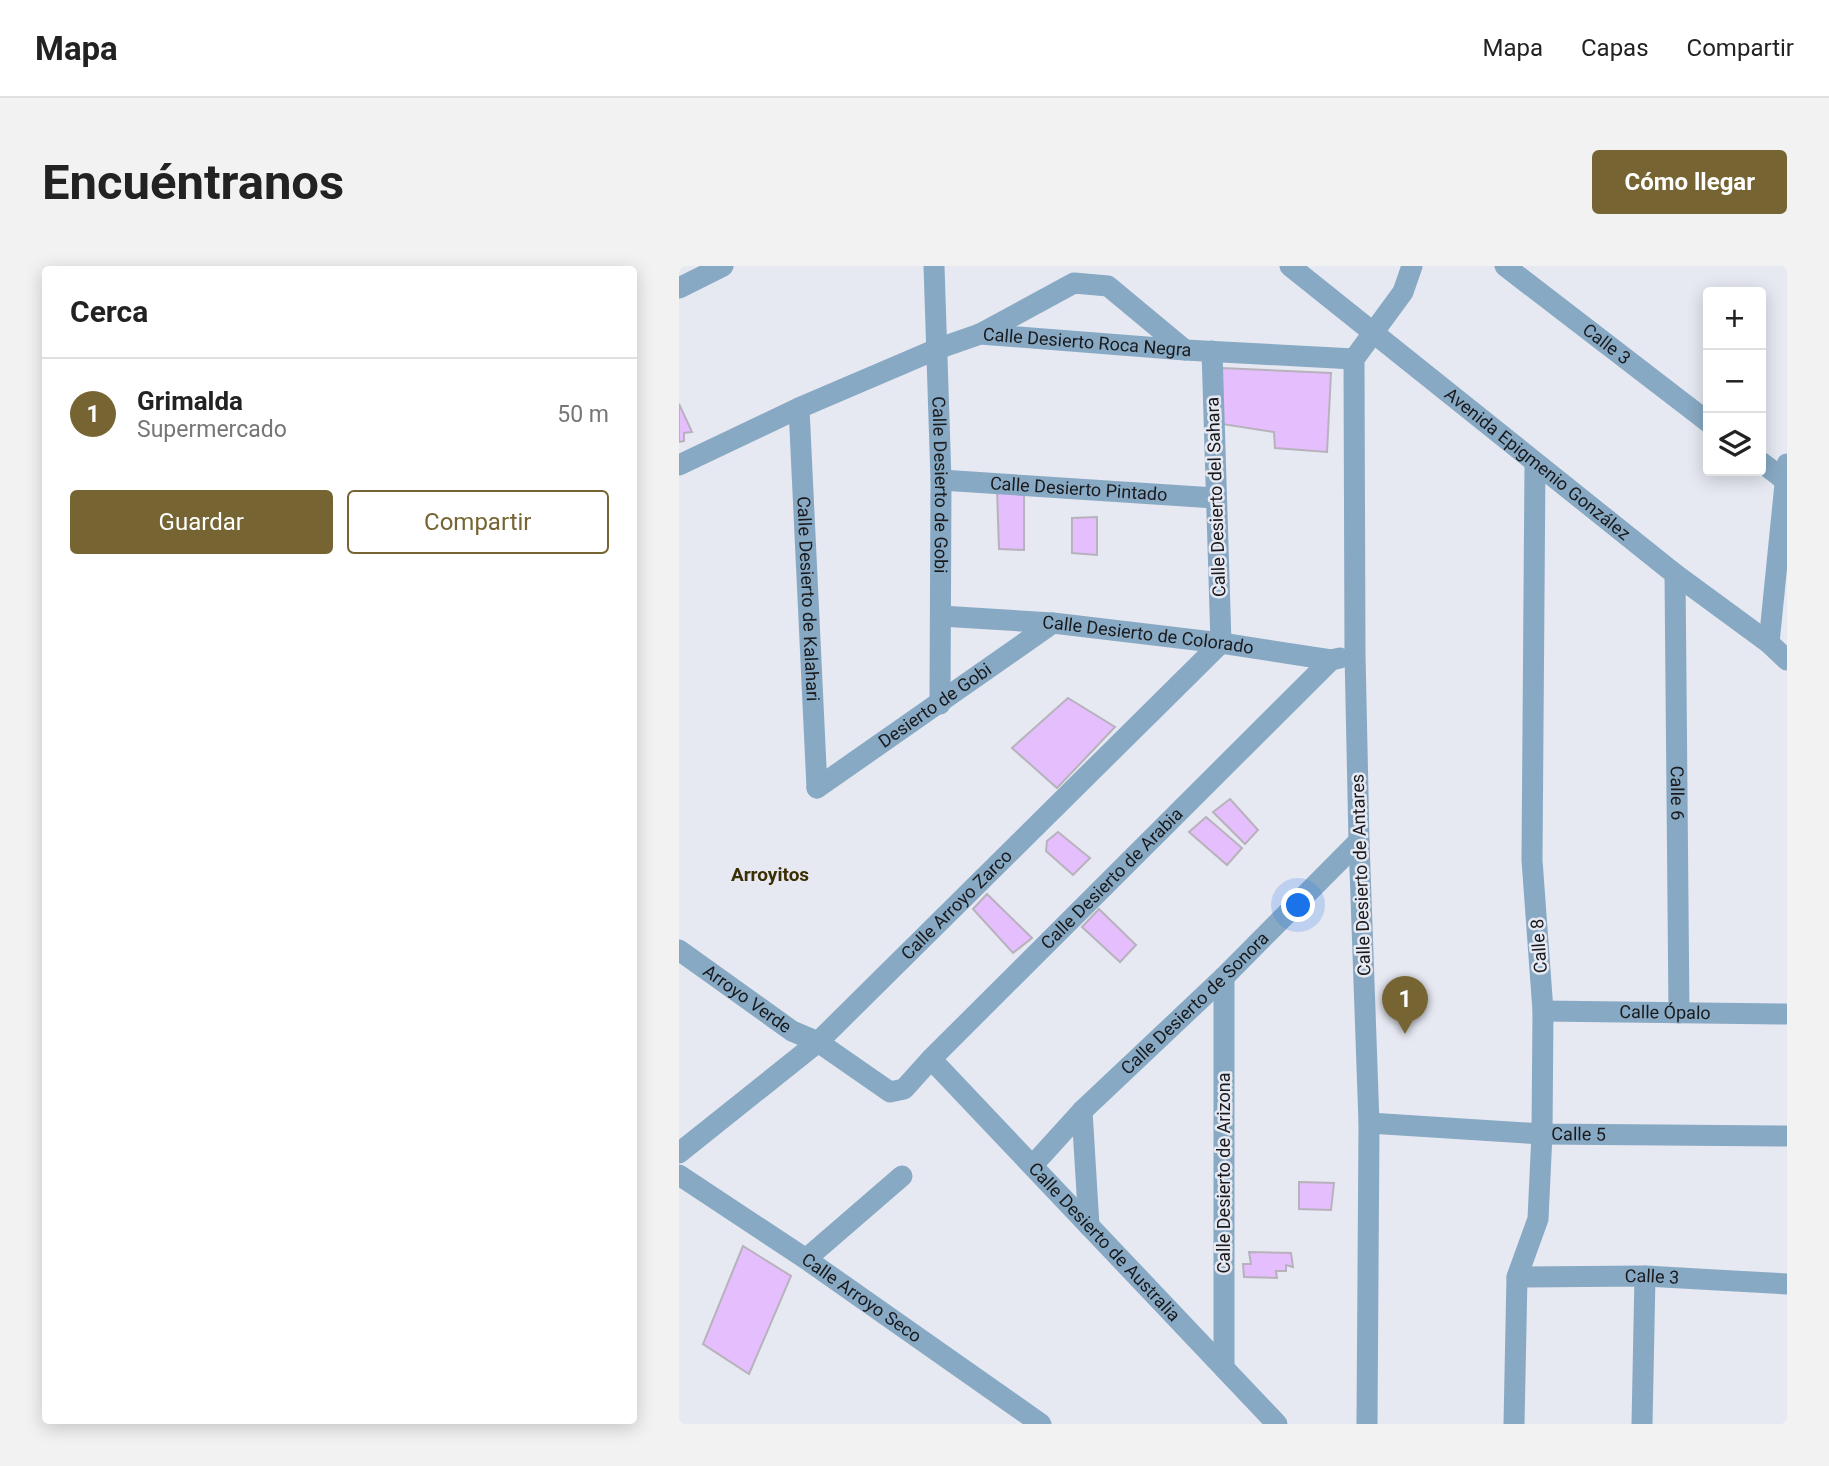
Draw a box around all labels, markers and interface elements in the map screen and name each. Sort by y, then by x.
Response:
text: Mapa [35,29,118,68]
text: Mapa [1482,34,1543,62]
text: Capas [1581,34,1649,62]
text: Compartir [1687,34,1794,62]
button: Cómo llegar [1592,150,1787,214]
text: Encuéntranos [42,154,344,211]
map controls [1703,287,1766,476]
button: + [1703,287,1766,350]
text: Cerca [70,294,148,329]
street label: Calle 3 [1579,319,1635,369]
street label: Calle Desierto Roca Negra [982,323,1192,360]
button: − [1703,350,1766,413]
street label: Avenida Epigmenio González [1441,383,1635,544]
text: Grimalda [137,386,243,416]
street label: Calle Desierto de Gobi [928,396,952,573]
street label: Calle Desierto del Sahara [1202,397,1229,597]
text: 1 [86,401,100,428]
text: 50 m [557,401,609,428]
button: layers [1703,413,1766,476]
text: Supermercado [137,416,287,443]
street label: Calle Desierto Pintado [989,472,1168,505]
button: Guardar [70,490,333,554]
button: Compartir [347,490,609,554]
street label: Calle Desierto de Kalahari [793,496,824,702]
street label: Calle Desierto de Colorado [1042,611,1255,658]
street label: Desierto de Gobi [874,658,995,752]
street label: Calle 6 [1667,766,1688,820]
street label: Calle Desierto de Antares [1346,774,1375,976]
street label: Calle Desierto de Arabia [1036,803,1187,953]
street label: Calle Arroyo Zarco [896,845,1016,964]
district label: Arroyitos [731,863,809,886]
your location [1281,888,1315,922]
street label: Calle 8 [1526,918,1551,974]
street label: Calle Desierto de Sonora [1116,927,1273,1079]
street label: Arroyo Verde [699,960,796,1037]
pin: 1 [1382,976,1428,1034]
street label: Calle Ópalo [1619,1001,1711,1023]
street label: Calle Desierto de Arizona [1213,1073,1234,1274]
street label: Calle 5 [1551,1123,1606,1145]
street label: Calle Desierto de Australia [1025,1158,1185,1325]
street label: Calle Arroyo Seco [798,1248,926,1347]
street label: Calle 3 [1625,1265,1680,1288]

